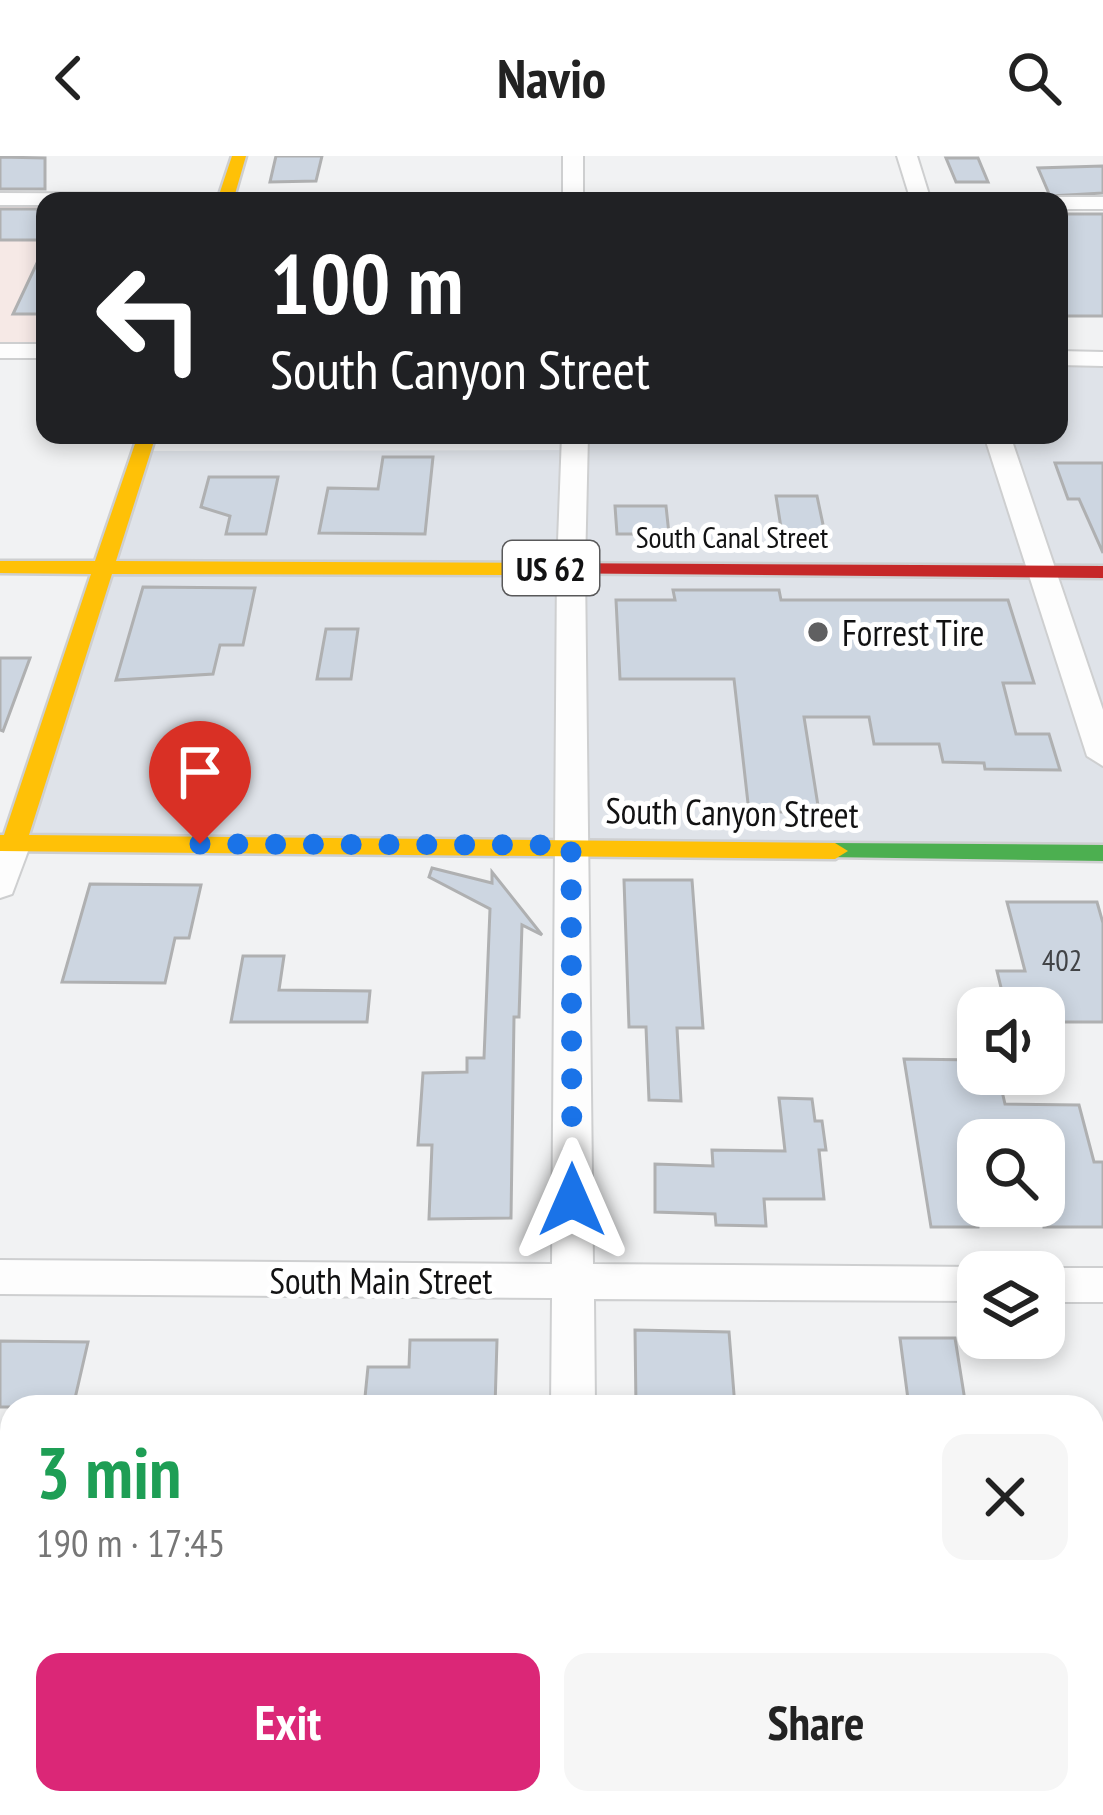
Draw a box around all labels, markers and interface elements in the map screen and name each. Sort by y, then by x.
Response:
text: Navio [497,43,606,113]
icon: back [36,45,102,111]
icon: search [1001,45,1067,111]
text: 100 m [270,228,463,337]
icon: left [72,240,228,396]
text: South Canyon Street [270,334,650,404]
street label: South Canal Street [636,517,829,556]
road number: US 62 [503,541,599,595]
place label: Forrest Tire [842,609,984,656]
marker: Forrest Tire [805,619,831,645]
pin [149,721,251,844]
icon: arrive [167,739,233,805]
street label: South Canyon Street [605,786,859,838]
house number: 402 [1042,940,1082,979]
map controls [957,987,1065,1359]
button: sound [957,987,1065,1095]
button: search [957,1119,1065,1227]
position arrow [509,1137,635,1263]
button: layers [957,1251,1065,1359]
street label: South Main Street [269,1257,493,1304]
text: 3 min [36,1425,181,1518]
button: close [942,1434,1068,1560]
text: 190 m · 17:45 [36,1517,225,1568]
button: Exit [36,1653,540,1791]
button: Share [564,1653,1068,1791]

